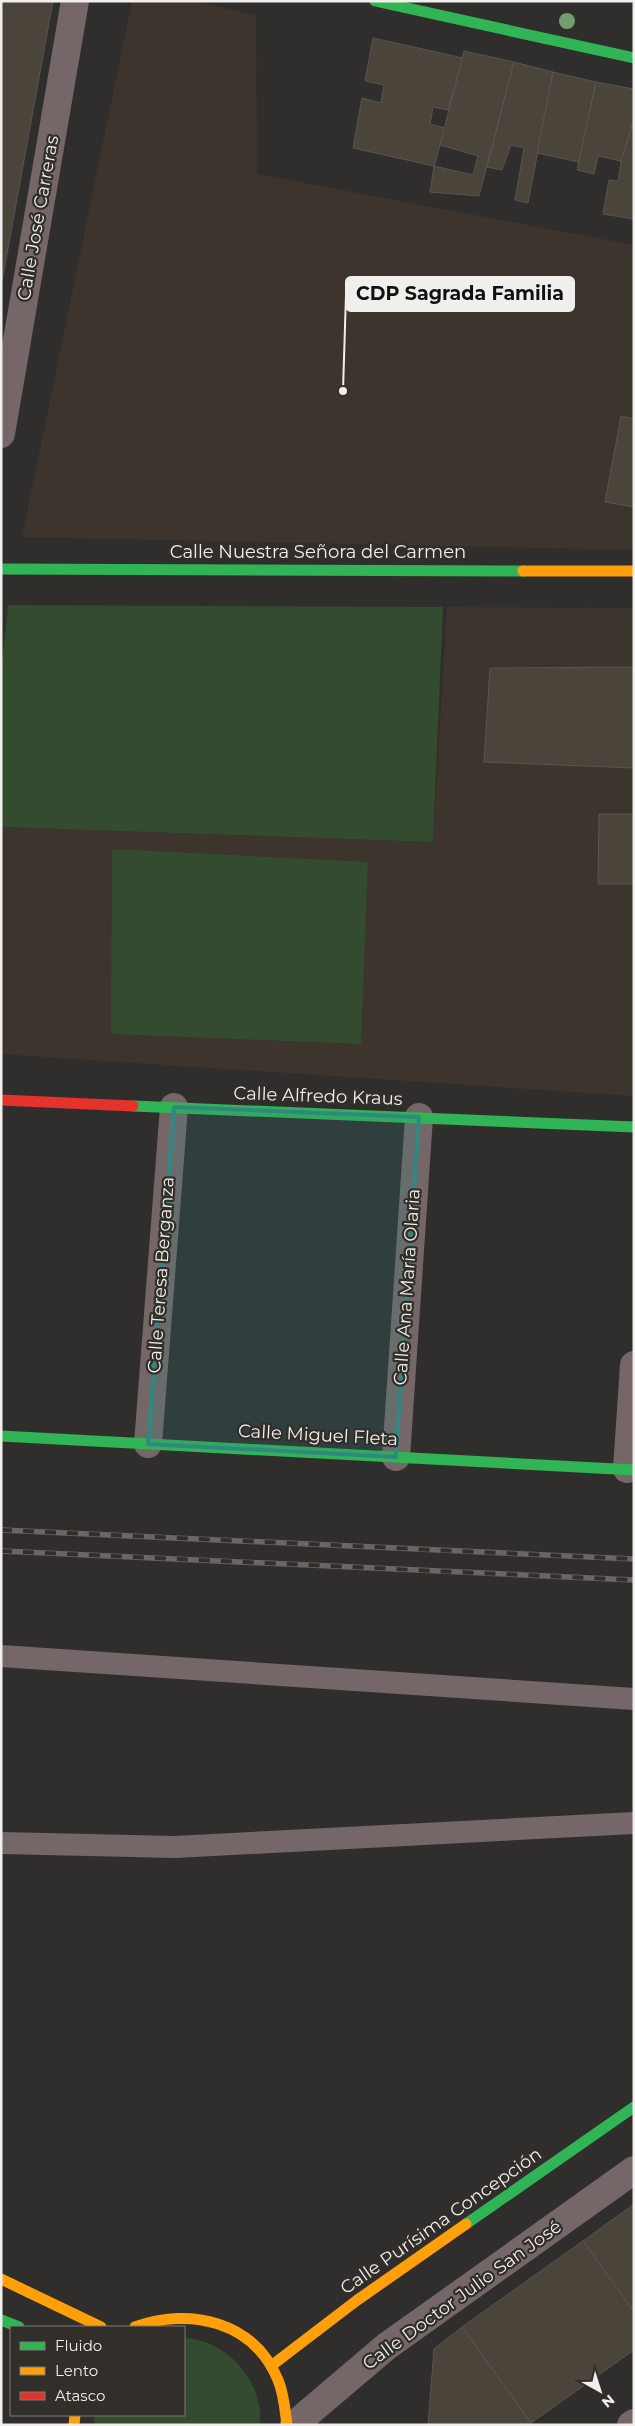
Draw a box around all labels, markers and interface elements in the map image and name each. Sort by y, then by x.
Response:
street label: Calle José Carreras [13,134,63,302]
callout: CDP Sagrada Familia [346,277,574,311]
text: CDP Sagrada Familia [356,282,564,305]
street label: Calle Nuestra Señora del Carmen [170,541,466,563]
street label: Calle Alfredo Kraus [233,1082,403,1110]
street label: Calle Teresa Berganza [143,1176,179,1374]
street label: Calle Ana María Olaria [389,1188,425,1386]
street label: Calle Miguel Fleta [237,1420,399,1450]
street label: Calle Purísima Concepción [336,2143,546,2299]
street label: Calle Doctor Julio San José [358,2215,566,2375]
legend [10,2326,185,2416]
text: Fluido [55,2336,102,2355]
text: Lento [55,2361,98,2380]
north arrow [575,2366,625,2416]
text: Atasco [55,2386,105,2405]
text: N [598,2391,618,2412]

